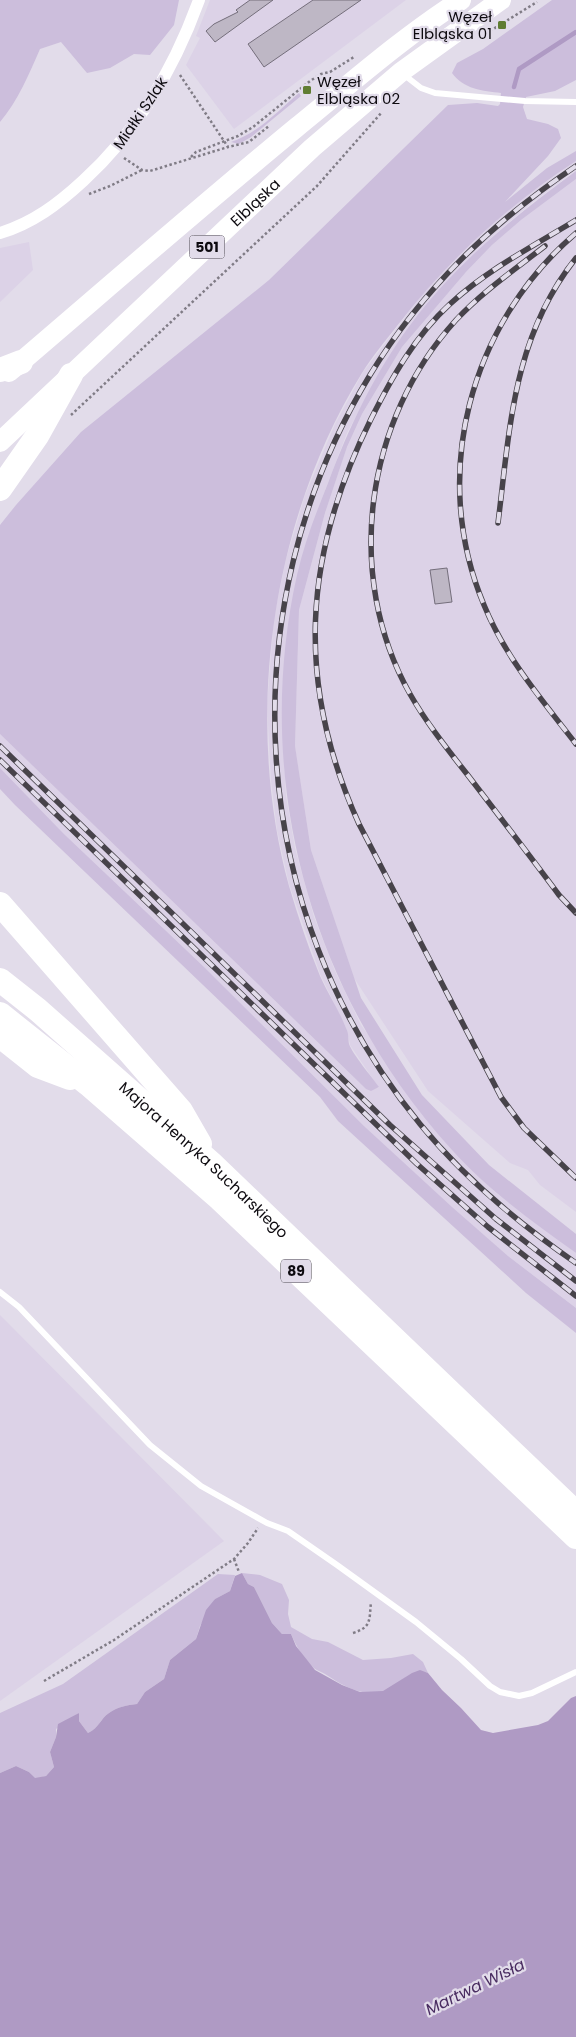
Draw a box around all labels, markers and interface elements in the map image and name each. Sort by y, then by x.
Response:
place label: Węzeł Elbląska 01 [413,6,492,44]
marker: Węzeł Elbląska 01 [496,19,508,31]
place label: Węzeł Elbląska 02 [317,71,400,109]
street label: Miałki Szlak [108,72,172,153]
marker: Węzeł Elbląska 02 [301,84,313,96]
street label: Elbląska [225,173,284,231]
road number: 501 [190,236,224,258]
street label: Majora Henryka Sucharskiego [115,1076,293,1243]
road number: 89 [281,1260,311,1282]
water label: Martwa Wisła [422,1953,529,2021]

